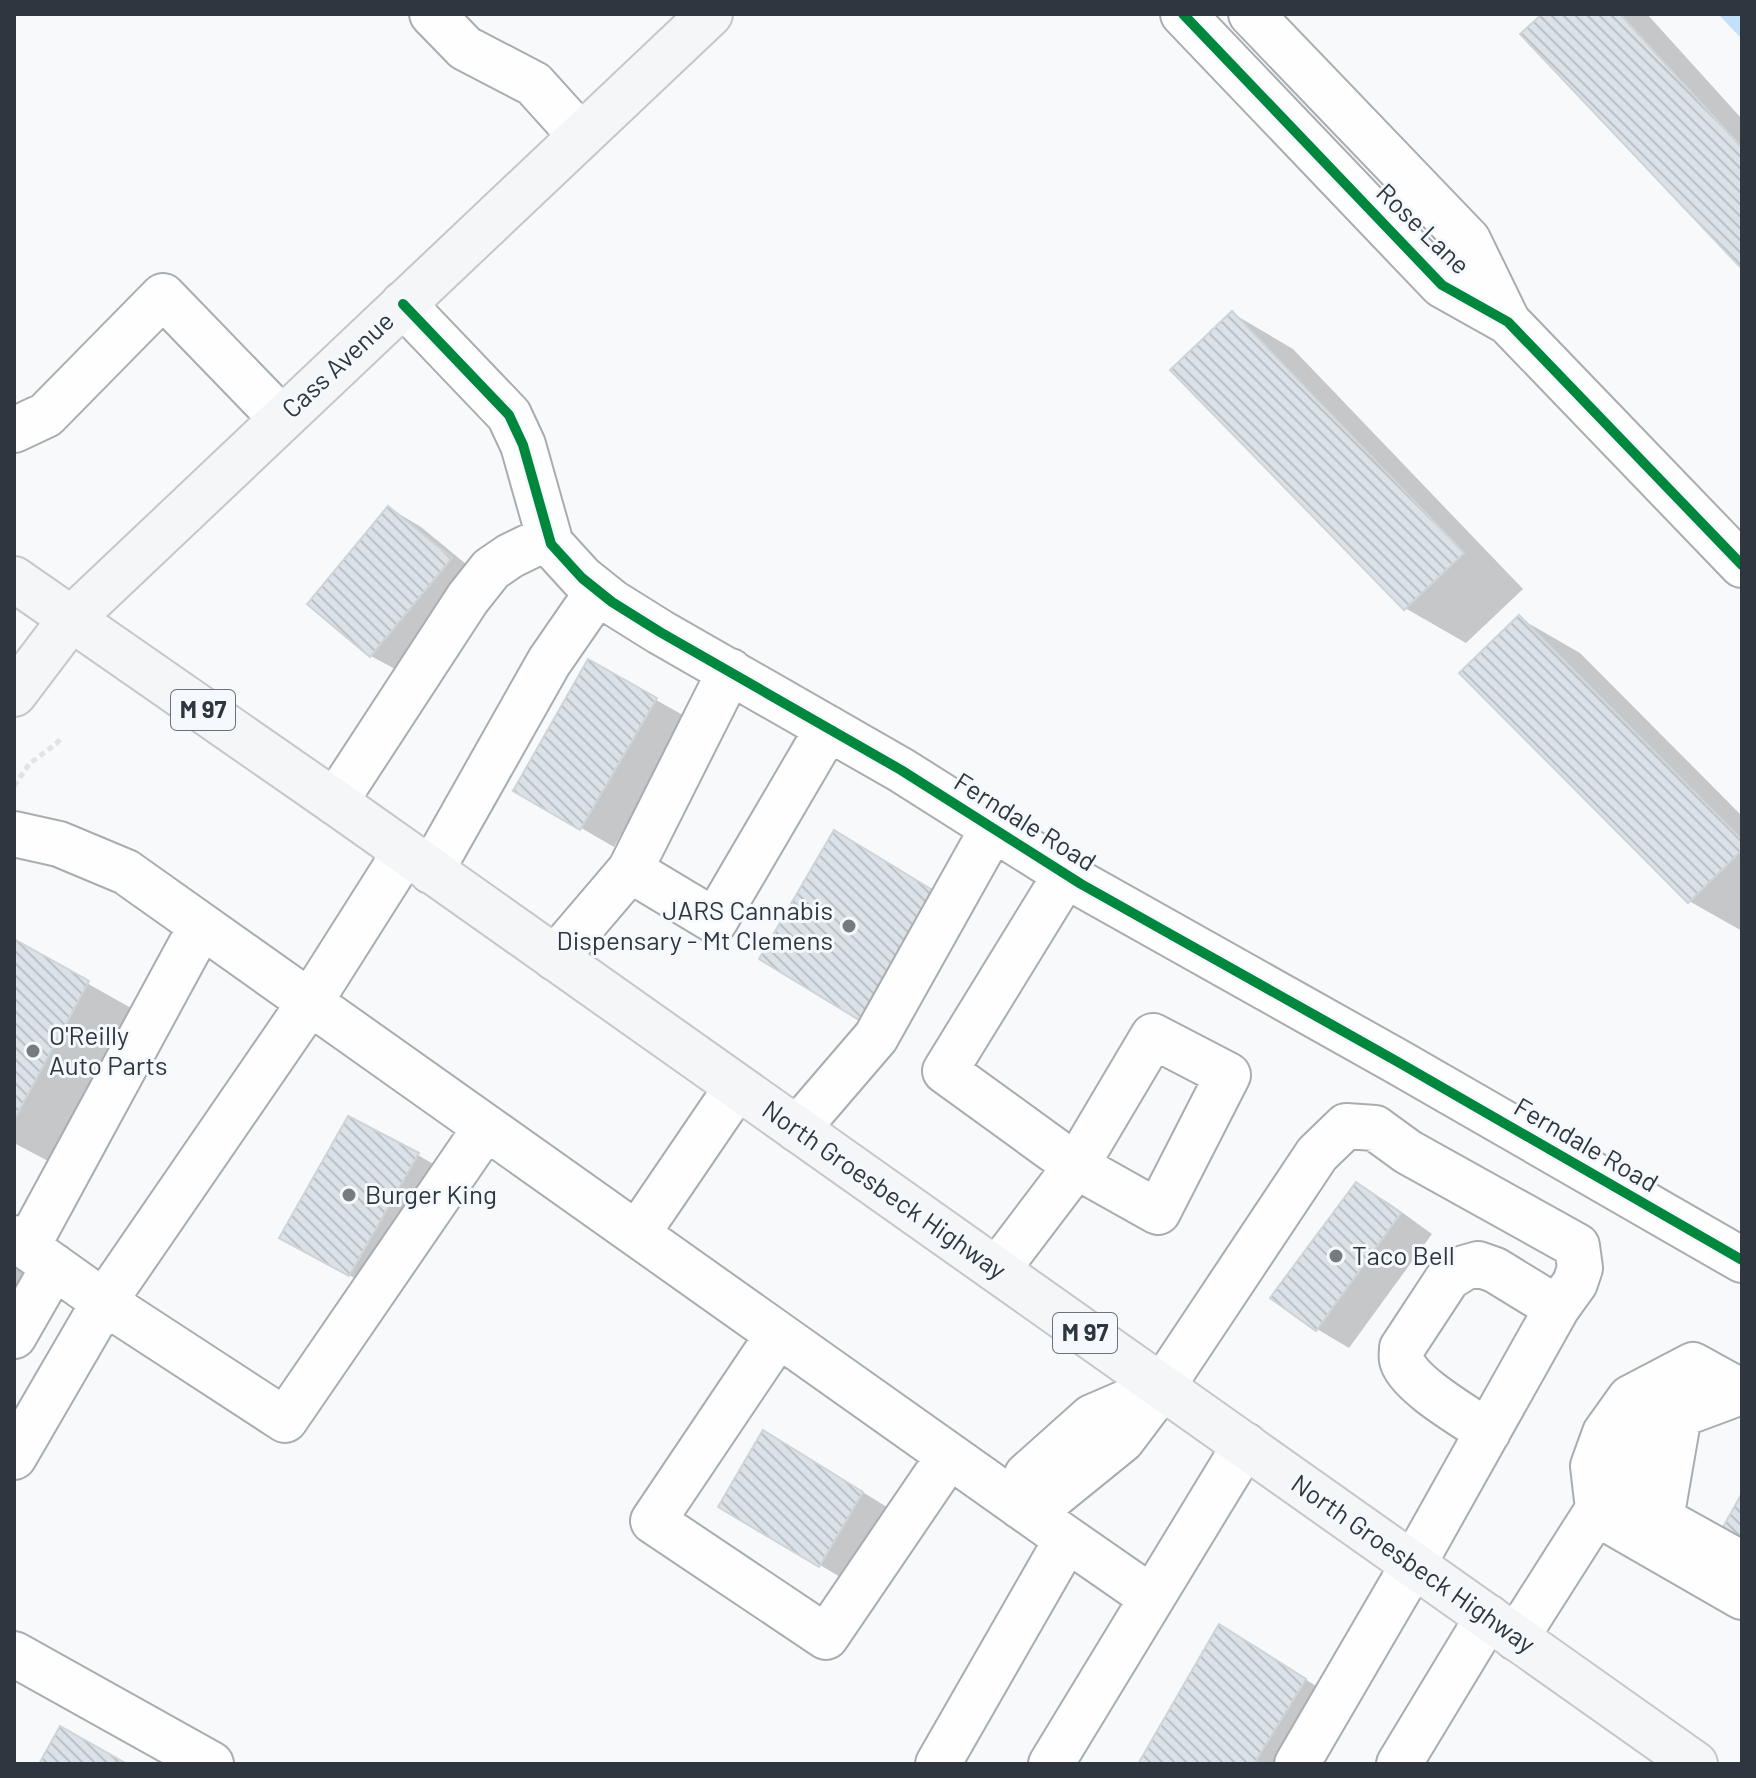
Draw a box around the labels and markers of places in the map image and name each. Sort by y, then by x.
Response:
place label: JARS Cannabis Dispensary - Mt Clemens [557,894,833,955]
marker: JARS Cannabis Dispensary - Mt Clemens [840,917,858,935]
place label: O'Reilly Auto Parts [49,1019,168,1080]
marker: O'Reilly Auto Parts [24,1042,42,1060]
place label: Burger King [365,1178,497,1209]
marker: Burger King [340,1186,358,1204]
place label: Taco Bell [1352,1239,1455,1270]
marker: Taco Bell [1327,1247,1345,1265]

